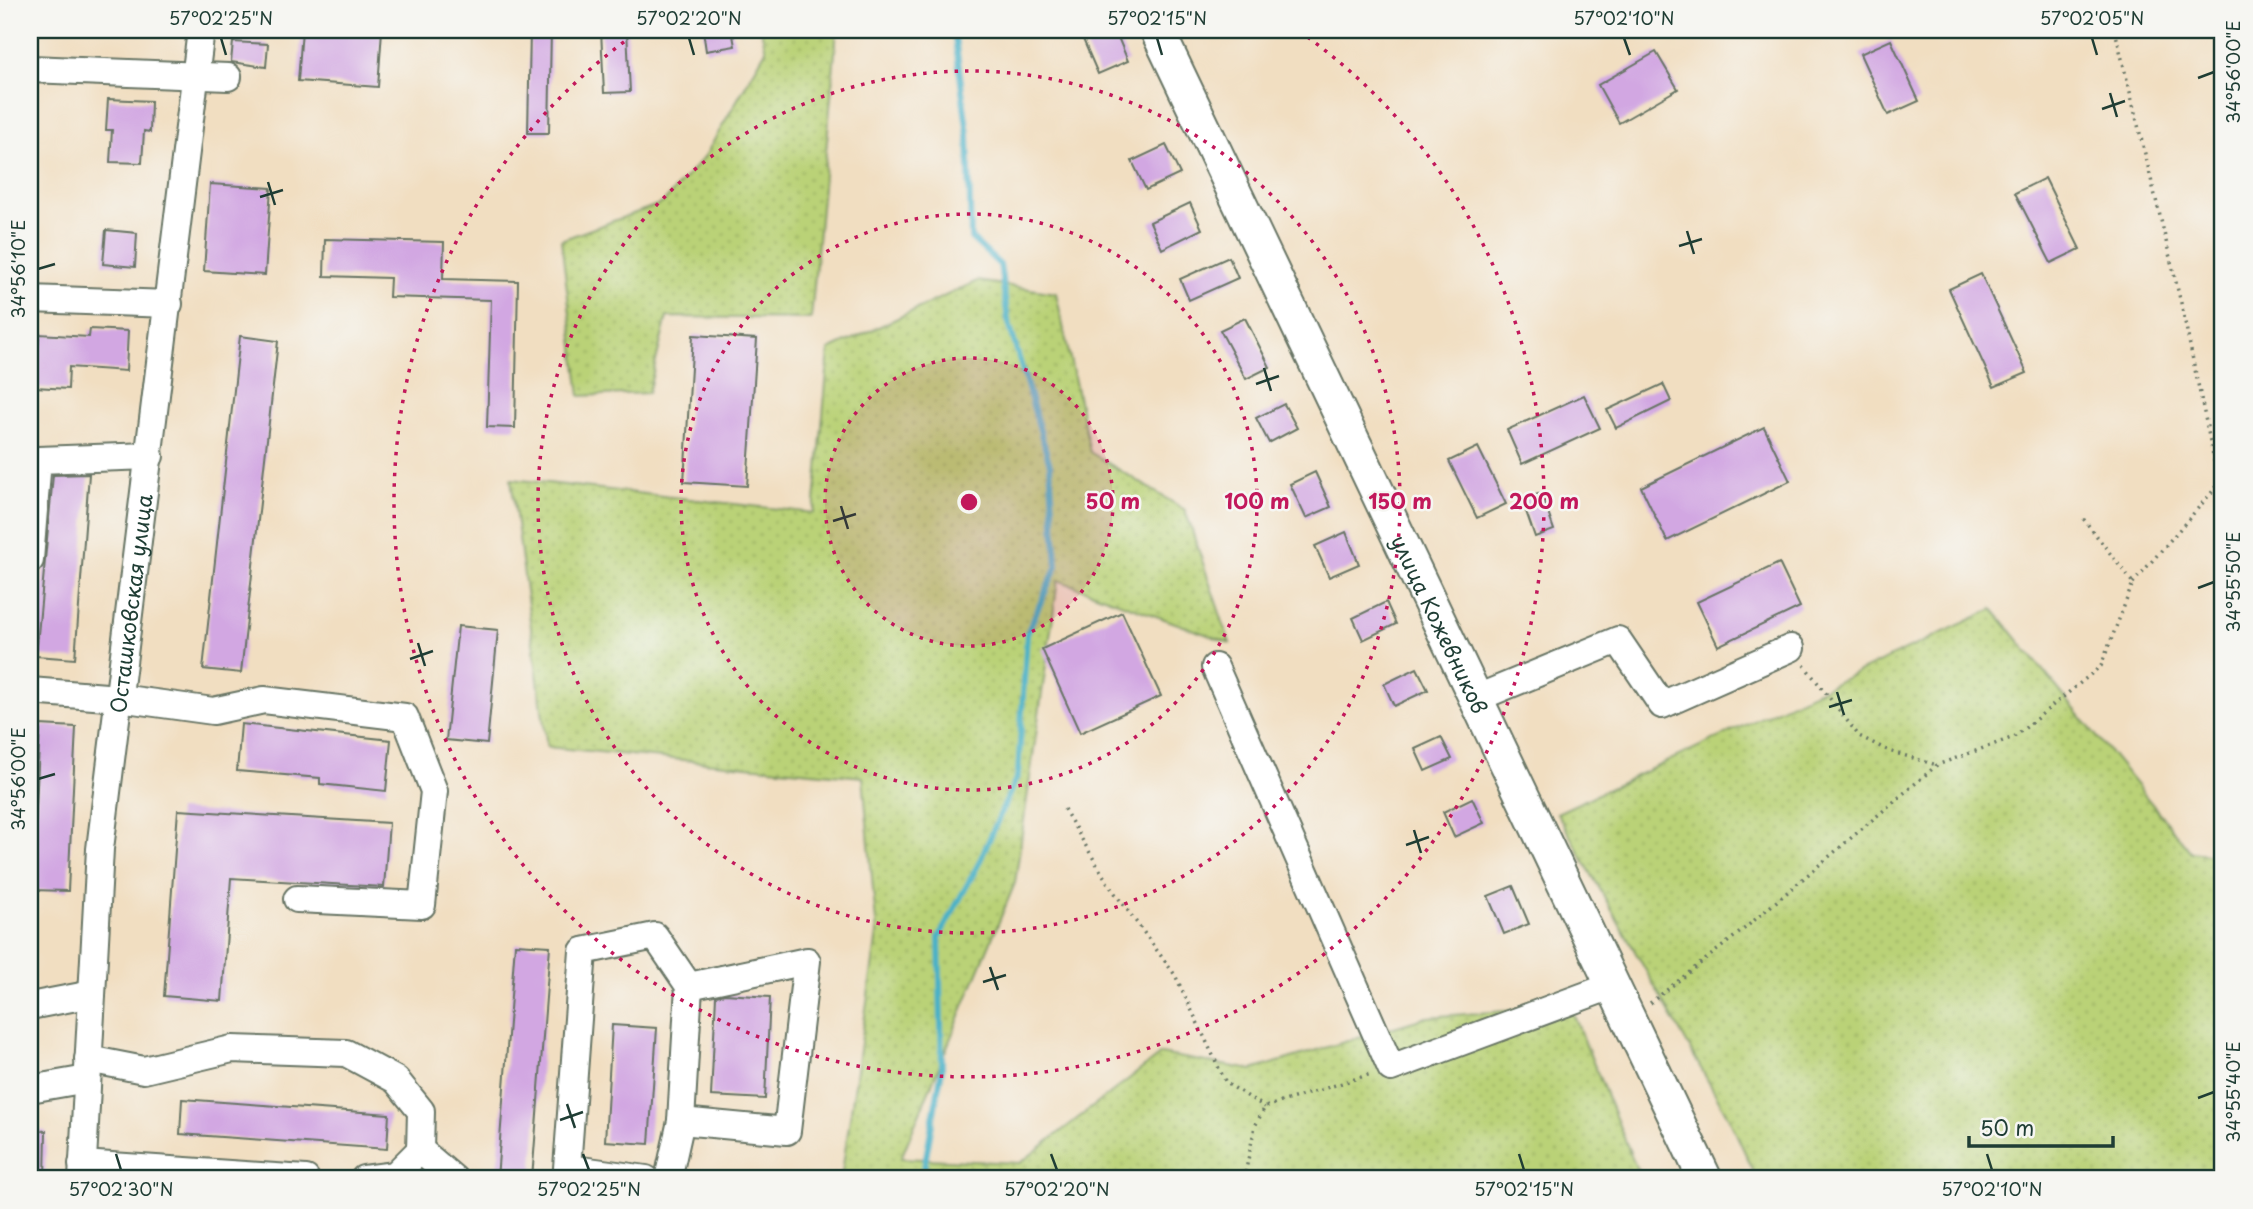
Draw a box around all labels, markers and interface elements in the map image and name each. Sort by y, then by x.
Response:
text: 57°02'25"N [169,4,273,31]
text: 57°02'20"N [636,4,742,31]
text: 57°02'15"N [1107,4,1207,31]
text: 57°02'10"N [1573,4,1675,31]
text: 57°02'05"N [2040,4,2144,31]
text: 34°56'00"E [2219,20,2246,124]
text: 34°56'10"E [4,220,31,318]
text: 50 m [1086,484,1140,516]
text: 100 m [1224,484,1290,516]
text: 150 m [1368,484,1432,516]
text: 200 m [1509,484,1579,516]
centre of rings [957,490,981,514]
street label: Осташковская улица [101,491,160,715]
street label: улица Кожевников [1384,529,1497,719]
text: 34°55'50"E [2219,531,2246,633]
text: 34°56'00"E [4,727,31,831]
text: 34°55'40"E [2219,1041,2246,1143]
scale bar [1969,1104,2113,1148]
text: 50 m [1980,1111,2034,1143]
text: 57°02'30"N [68,1175,174,1202]
text: 57°02'25"N [537,1175,641,1202]
text: 57°02'20"N [1004,1175,1110,1202]
text: 57°02'15"N [1474,1175,1574,1202]
text: 57°02'10"N [1941,1175,2043,1202]

